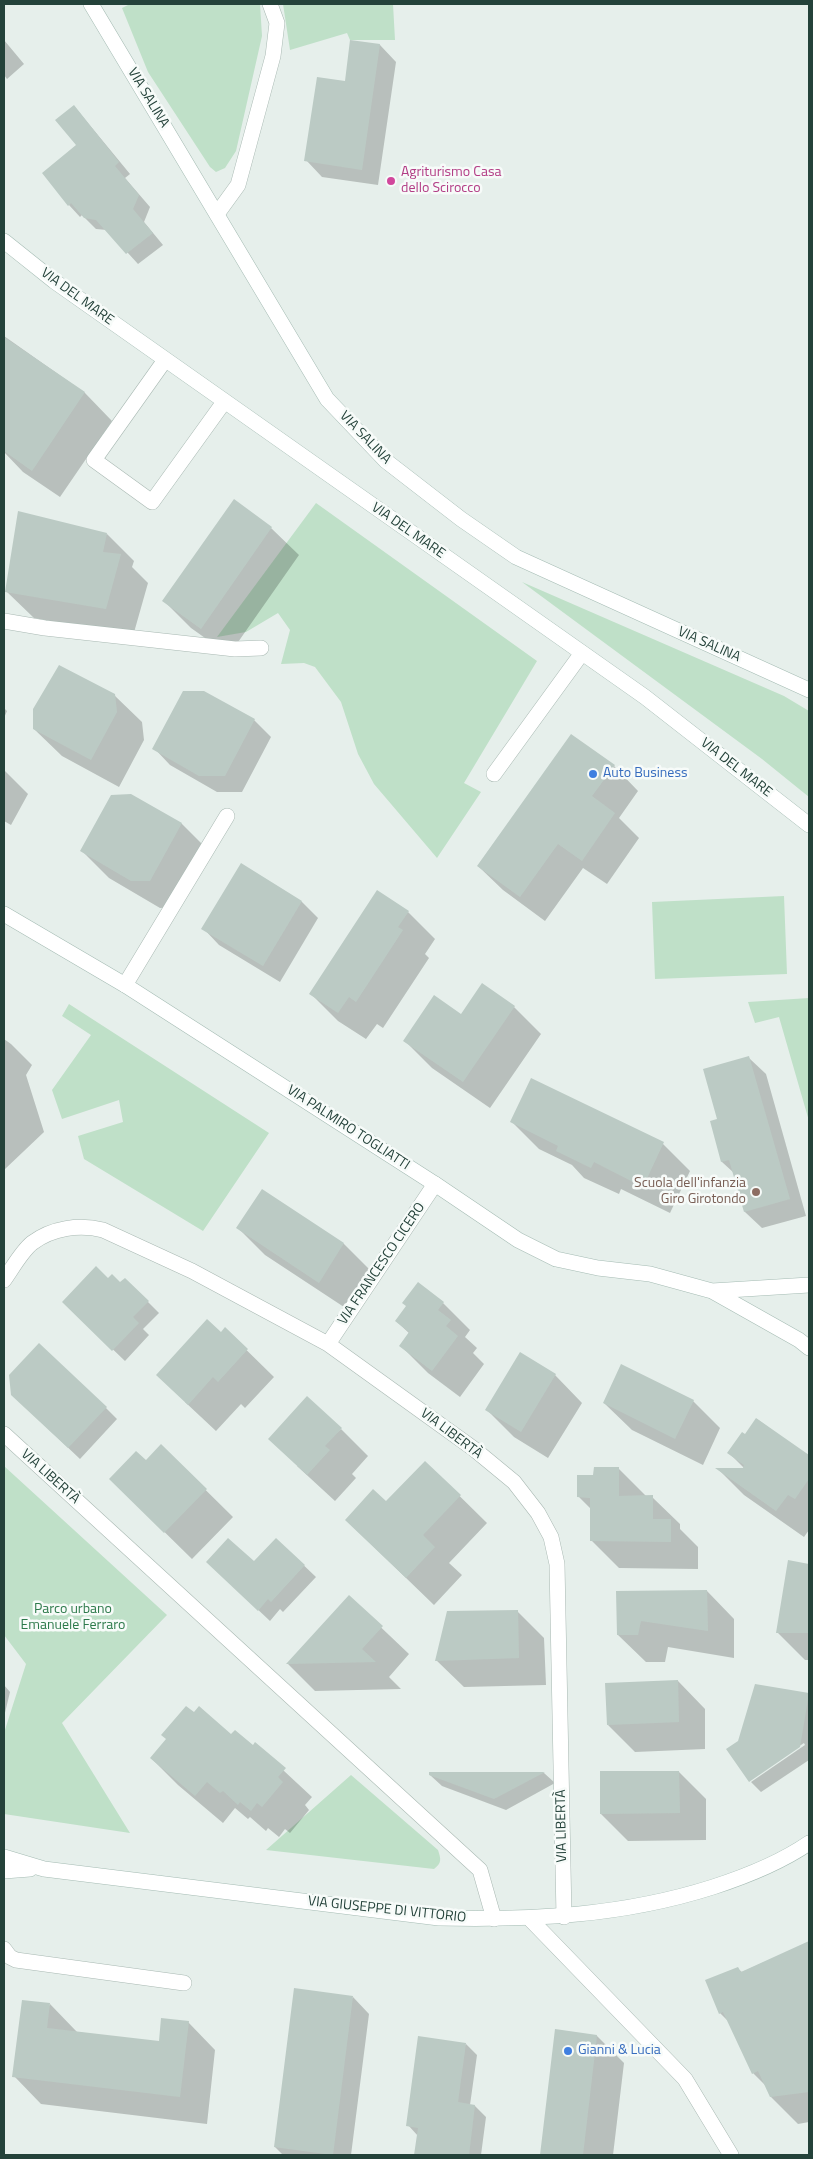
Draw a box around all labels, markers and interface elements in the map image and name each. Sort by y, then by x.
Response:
street label: VIA SALINA [124,65,172,131]
place label: Agriturismo Casa dello Scirocco [401,165,501,198]
marker: Agriturismo Casa dello Scirocco [385,175,397,187]
street label: VIA DEL MARE [37,265,117,329]
street label: VIA SALINA [336,408,394,468]
street label: VIA DEL MARE [368,499,448,563]
street label: VIA SALINA [675,624,743,666]
street label: VIA DEL MARE [697,735,775,801]
place label: Auto Business [603,766,687,782]
marker: Auto Business [587,768,599,780]
street label: VIA PALMIRO TOGLIATTI [283,1082,413,1174]
place label: Scuola dell'infanzia Giro Girotondo [634,1176,746,1208]
marker: Scuola dell'infanzia Giro Girotondo [750,1186,762,1198]
street label: VIA FRANCESCO CICERO [335,1200,429,1328]
street label: VIA LIBERTÀ [417,1405,485,1463]
street label: VIA LIBERTÀ [17,1446,83,1508]
park label: Parco urbano Emanuele Ferraro [21,1602,125,1634]
street label: VIA LIBERTÀ [553,1789,571,1863]
street label: VIA GIUSEPPE DI VITTORIO [307,1893,467,1927]
place label: Gianni & Lucia [578,2043,661,2059]
marker: Gianni & Lucia [562,2045,574,2057]

